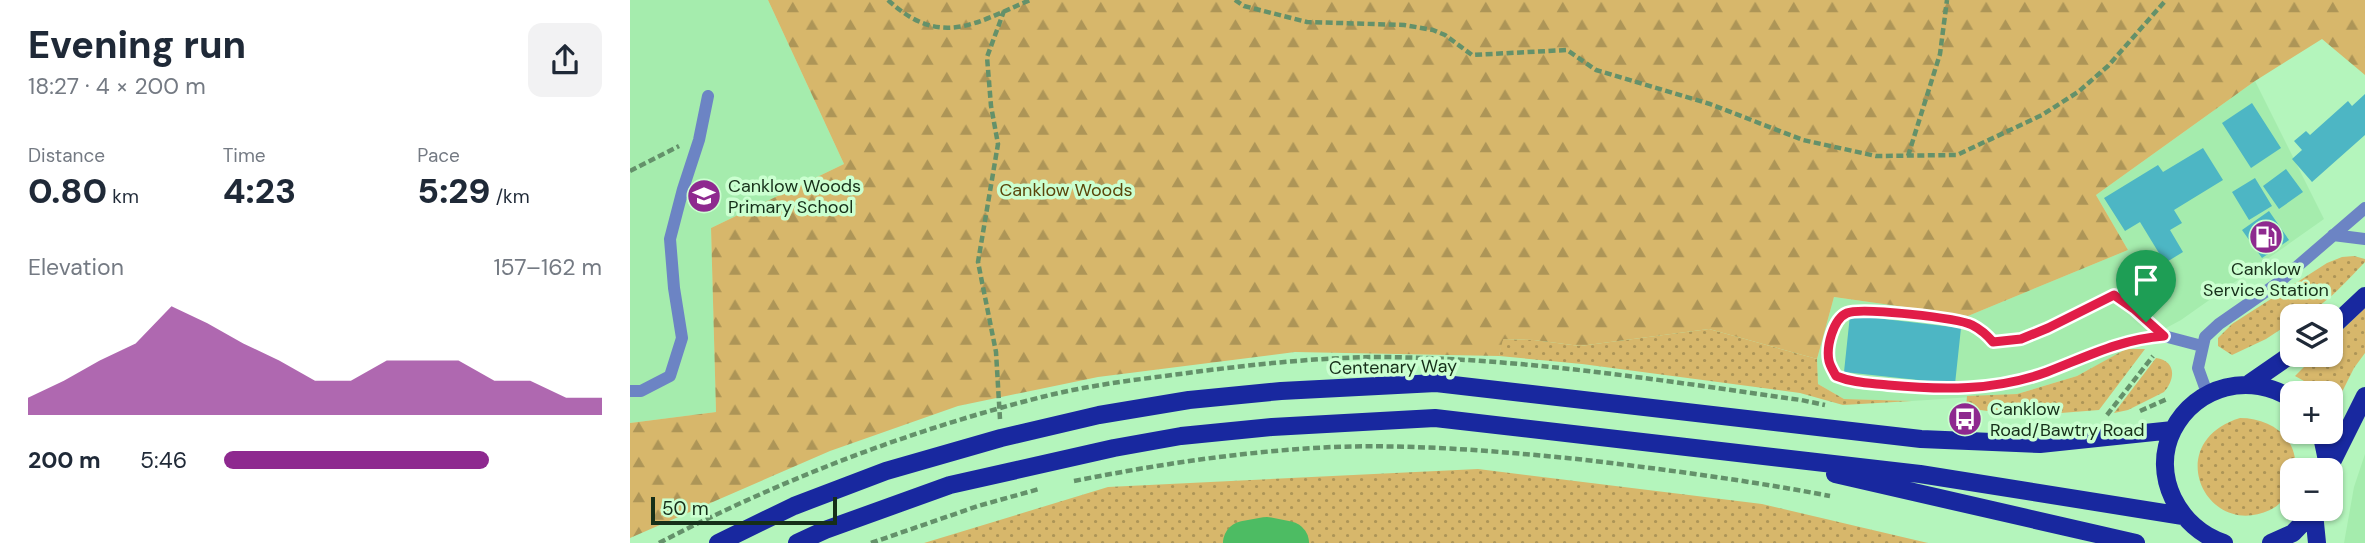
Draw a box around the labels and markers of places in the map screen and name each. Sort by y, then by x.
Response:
place label: Canklow Woods Primary School [728,174,861,219]
school or university icon: Canklow Woods Primary School [685,177,723,215]
fuel station icon: Canklow Service Station [2247,218,2285,256]
pin [2116,250,2176,322]
place label: Canklow Service Station [2203,257,2329,302]
place label: Canklow Road/Bawtry Road [1990,397,2145,442]
bus stop icon: Canklow Road/Bawtry Road [1946,400,1984,438]

